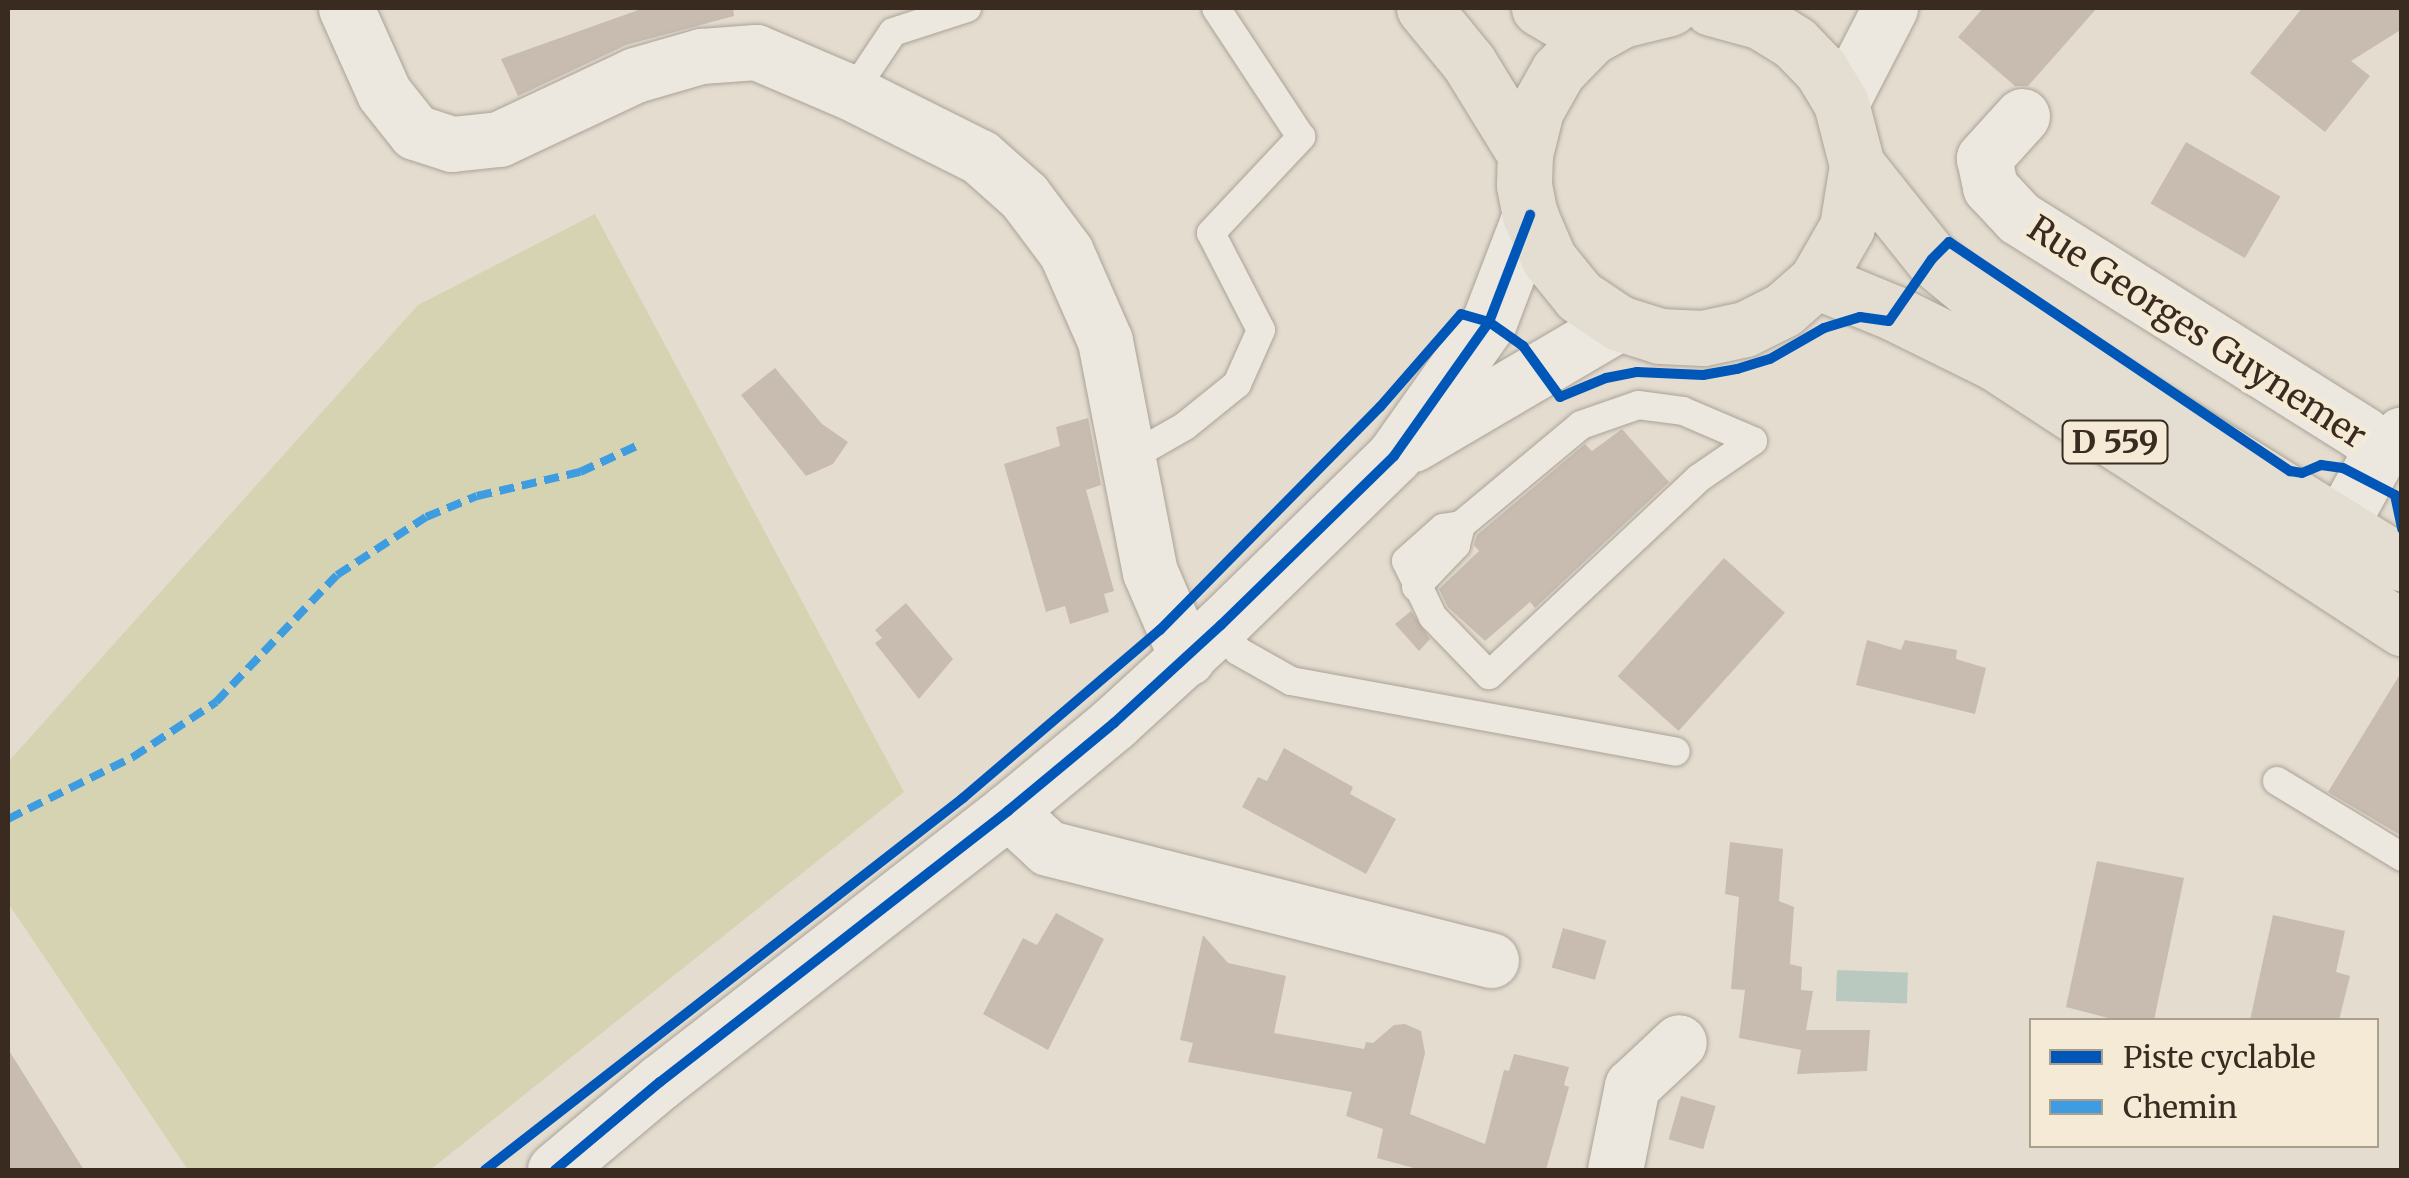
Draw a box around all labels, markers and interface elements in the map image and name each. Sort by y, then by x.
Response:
street label: Rue Georges Guynemer [2020,207,2374,457]
road number: D 559 [2060,415,2170,469]
legend [2029,1018,2379,1148]
text: Piste cyclable [2123,1038,2316,1076]
text: Chemin [2123,1088,2237,1126]

